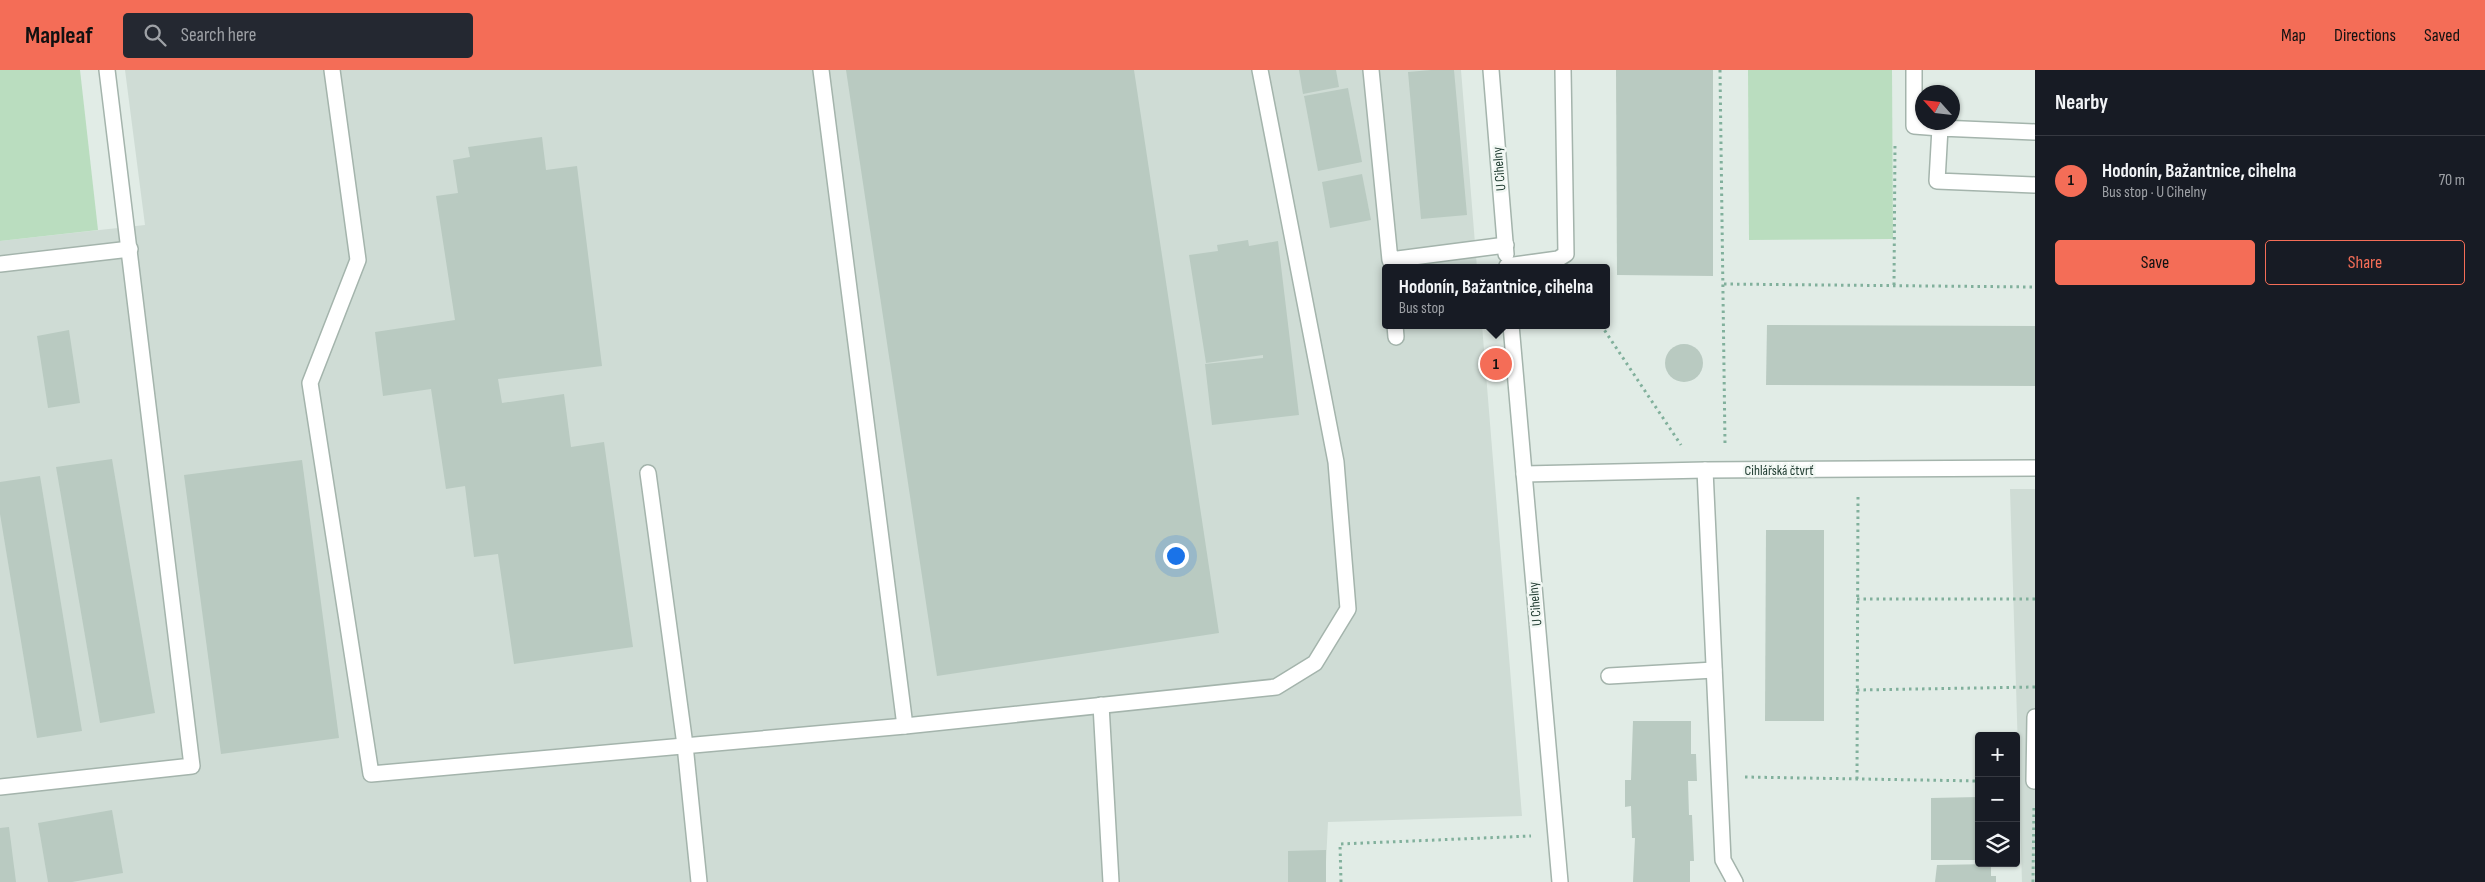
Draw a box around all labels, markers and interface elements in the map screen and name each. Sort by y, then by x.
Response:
search box [123,13,473,58]
text: Mapleaf [25,21,93,50]
icon: search [141,21,169,49]
text: Search here [181,24,256,47]
text: Map [2281,25,2306,46]
text: Directions [2334,25,2396,46]
text: Saved [2424,25,2460,46]
north arrow [1915,85,1960,130]
text: Nearby [2055,90,2108,115]
street label: U Cihelny [1489,146,1509,192]
text: Hodonín, Bažantnice, cihelna [2102,160,2296,183]
text: 1 [2068,171,2074,190]
text: 70 m [2439,171,2465,190]
text: Bus stop · U Cihelny [2102,183,2207,202]
button: Save [2055,240,2255,285]
button: Share [2265,240,2465,285]
popup [1382,264,1610,329]
text: Hodonín, Bažantnice, cihelna [1399,276,1593,299]
text: Bus stop [1399,299,1445,318]
pin: 1 [1480,345,1512,383]
street label: Cihlářská čtvrť [1745,462,1813,479]
your location [1163,543,1189,569]
street label: U Cihelny [1525,581,1545,627]
map controls [1975,732,2020,867]
button: + [1975,732,2020,777]
button: − [1975,777,2020,822]
button: layers [1975,822,2020,867]

